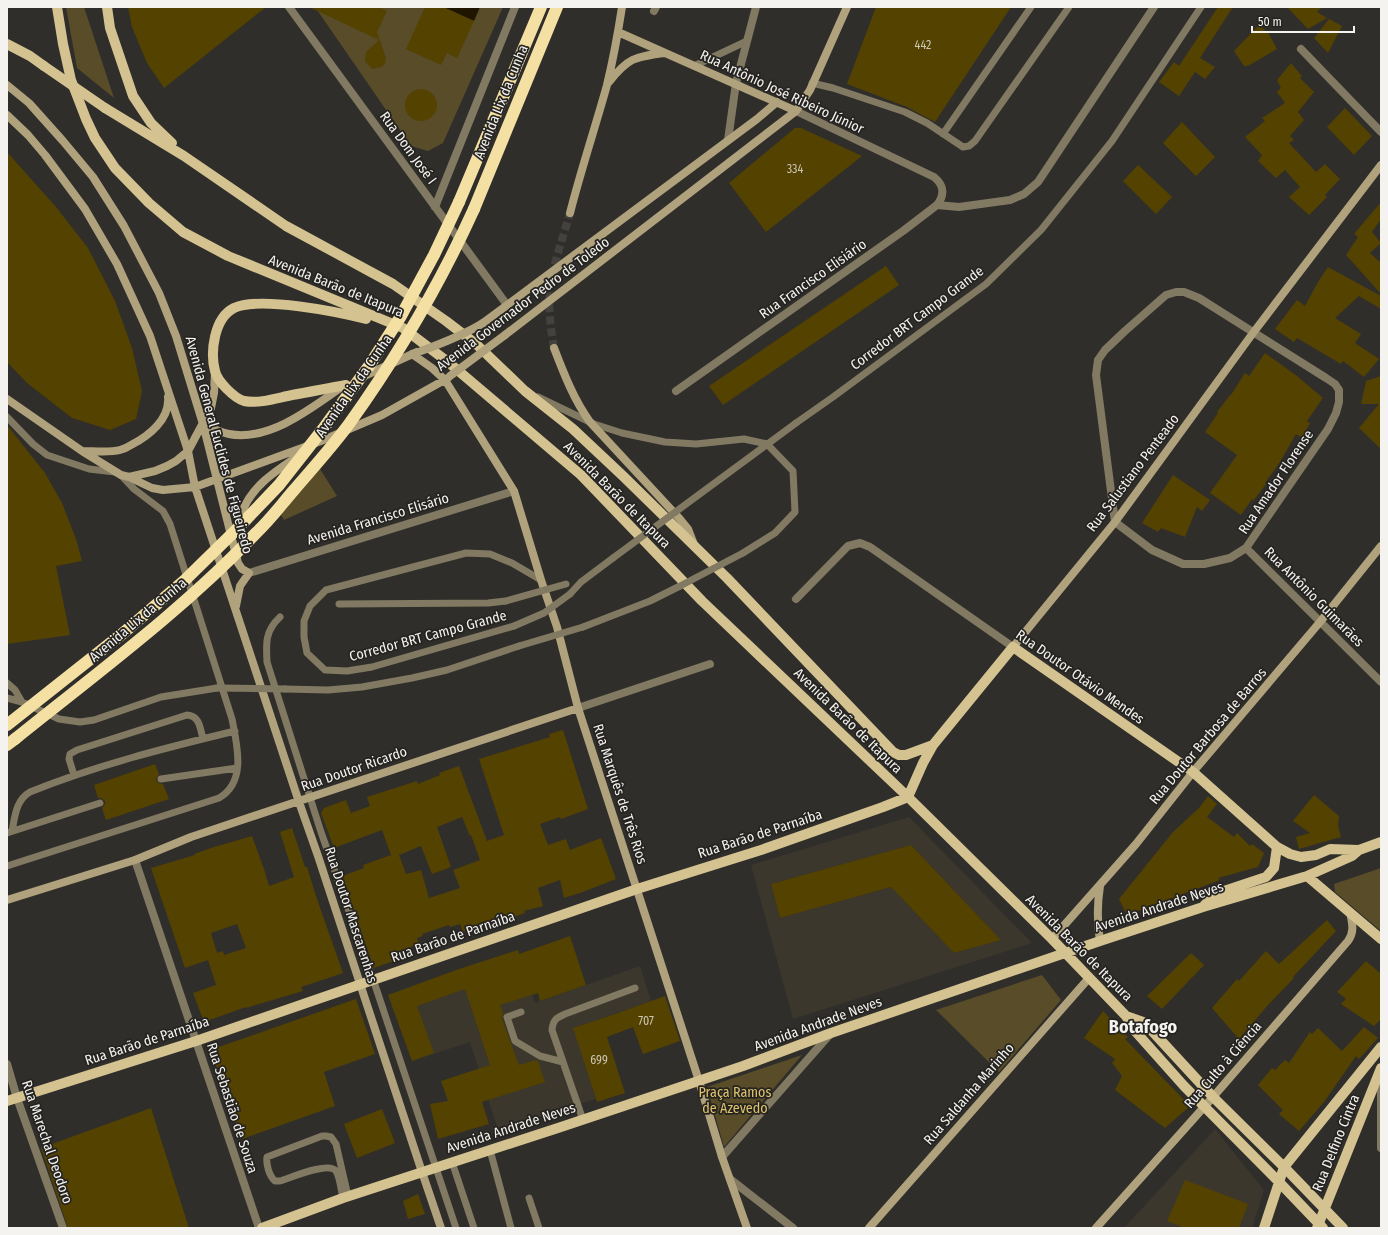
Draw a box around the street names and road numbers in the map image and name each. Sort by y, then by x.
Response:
street label: Avenida Lix da Cunha [470,42,532,162]
street label: Rua Antônio José Ribeiro Júnior [697,46,867,138]
street label: Rua Dom José I [376,108,440,188]
street label: Avenida Governador Pedro de Toledo [433,233,613,375]
street label: Rua Francisco Elisiário [756,236,870,322]
street label: Avenida Barão de Itapura [266,251,406,321]
street label: Corredor BRT Campo Grande [847,262,987,374]
street label: Avenida Lix da Cunha [312,331,396,441]
street label: Avenida General Euclides de Figueiredo [182,334,256,556]
street label: Rua Salustiano Penteado [1083,411,1183,535]
street label: Rua Amador Florense [1235,427,1317,537]
street label: Avenida Barão de Itapura [560,438,674,552]
street label: Avenida Francisco Elisário [305,489,451,549]
street label: Rua Antônio Guimarães [1261,544,1367,650]
street label: Avenida Lix da Cunha [86,574,190,666]
street label: Corredor BRT Campo Grande [347,607,509,665]
street label: Rua Doutor Otávio Mendes [1013,626,1147,728]
street label: Rua Doutor Barbosa de Barros [1146,664,1270,808]
street label: Avenida Barão de Itapura [790,665,906,777]
street label: Rua Marquês de Três Rios [589,722,651,866]
street label: Rua Doutor Ricardo [299,743,409,795]
street label: Rua Barão de Parnaíba [696,806,824,862]
street label: Rua Doutor Mascarenhas [321,845,381,985]
street label: Avenida Andrade Neves [1092,878,1226,936]
street label: Avenida Barão de Itapura [1022,891,1136,1005]
street label: Rua Barão de Parnaíba [389,908,517,966]
street label: Avenida Andrade Neves [752,993,884,1055]
street label: Rua Barão de Parnaíba [83,1013,211,1069]
street label: Rua Culto à Ciência [1181,1018,1265,1112]
street label: Rua Saldanha Marinho [920,1040,1018,1148]
street label: Rua Sebastião de Souza [203,1041,261,1176]
street label: Rua Marechal Deodoro [18,1078,76,1206]
street label: Rua Delfino Cintra [1309,1092,1363,1194]
street label: Avenida Andrade Neves [444,1099,578,1157]

